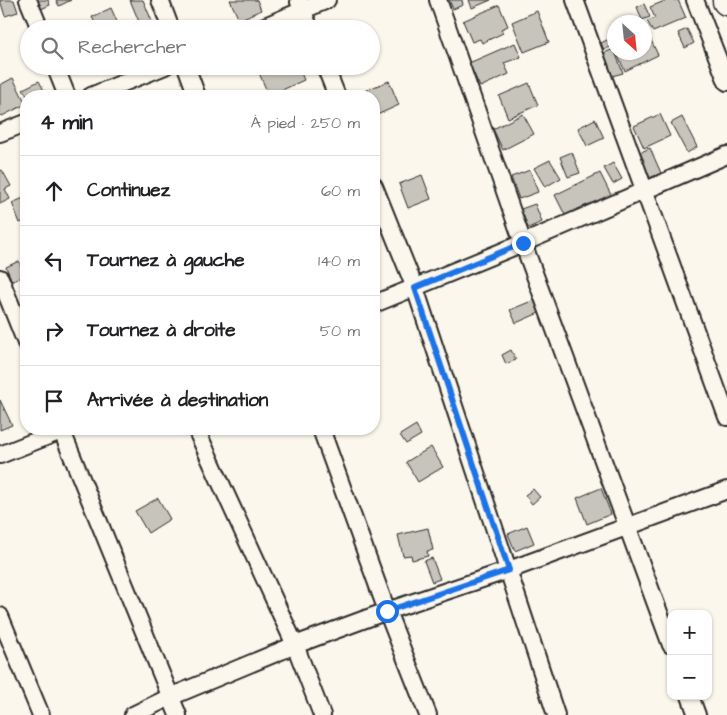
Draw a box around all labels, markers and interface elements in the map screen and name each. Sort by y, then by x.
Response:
north arrow [607,15,652,60]
search box [20,20,380,75]
icon: search [38,34,66,62]
text: Rechercher [78,34,186,61]
text: 4 min [40,108,93,137]
text: À pied · 250 m [251,112,360,134]
icon: ahead [40,177,68,205]
text: Continuez [87,177,170,204]
text: 60 m [321,180,360,202]
route end [512,232,535,255]
icon: left [40,247,68,275]
text: Tournez à gauche [87,247,245,274]
text: 140 m [318,250,360,272]
icon: right [40,317,68,345]
text: Tournez à droite [87,317,235,344]
text: 50 m [320,320,360,342]
icon: arrive [40,387,68,415]
text: Arrivée à destination [87,387,268,414]
route start [376,600,399,623]
map controls [667,610,712,700]
button: + [667,610,712,655]
button: − [667,655,712,700]

